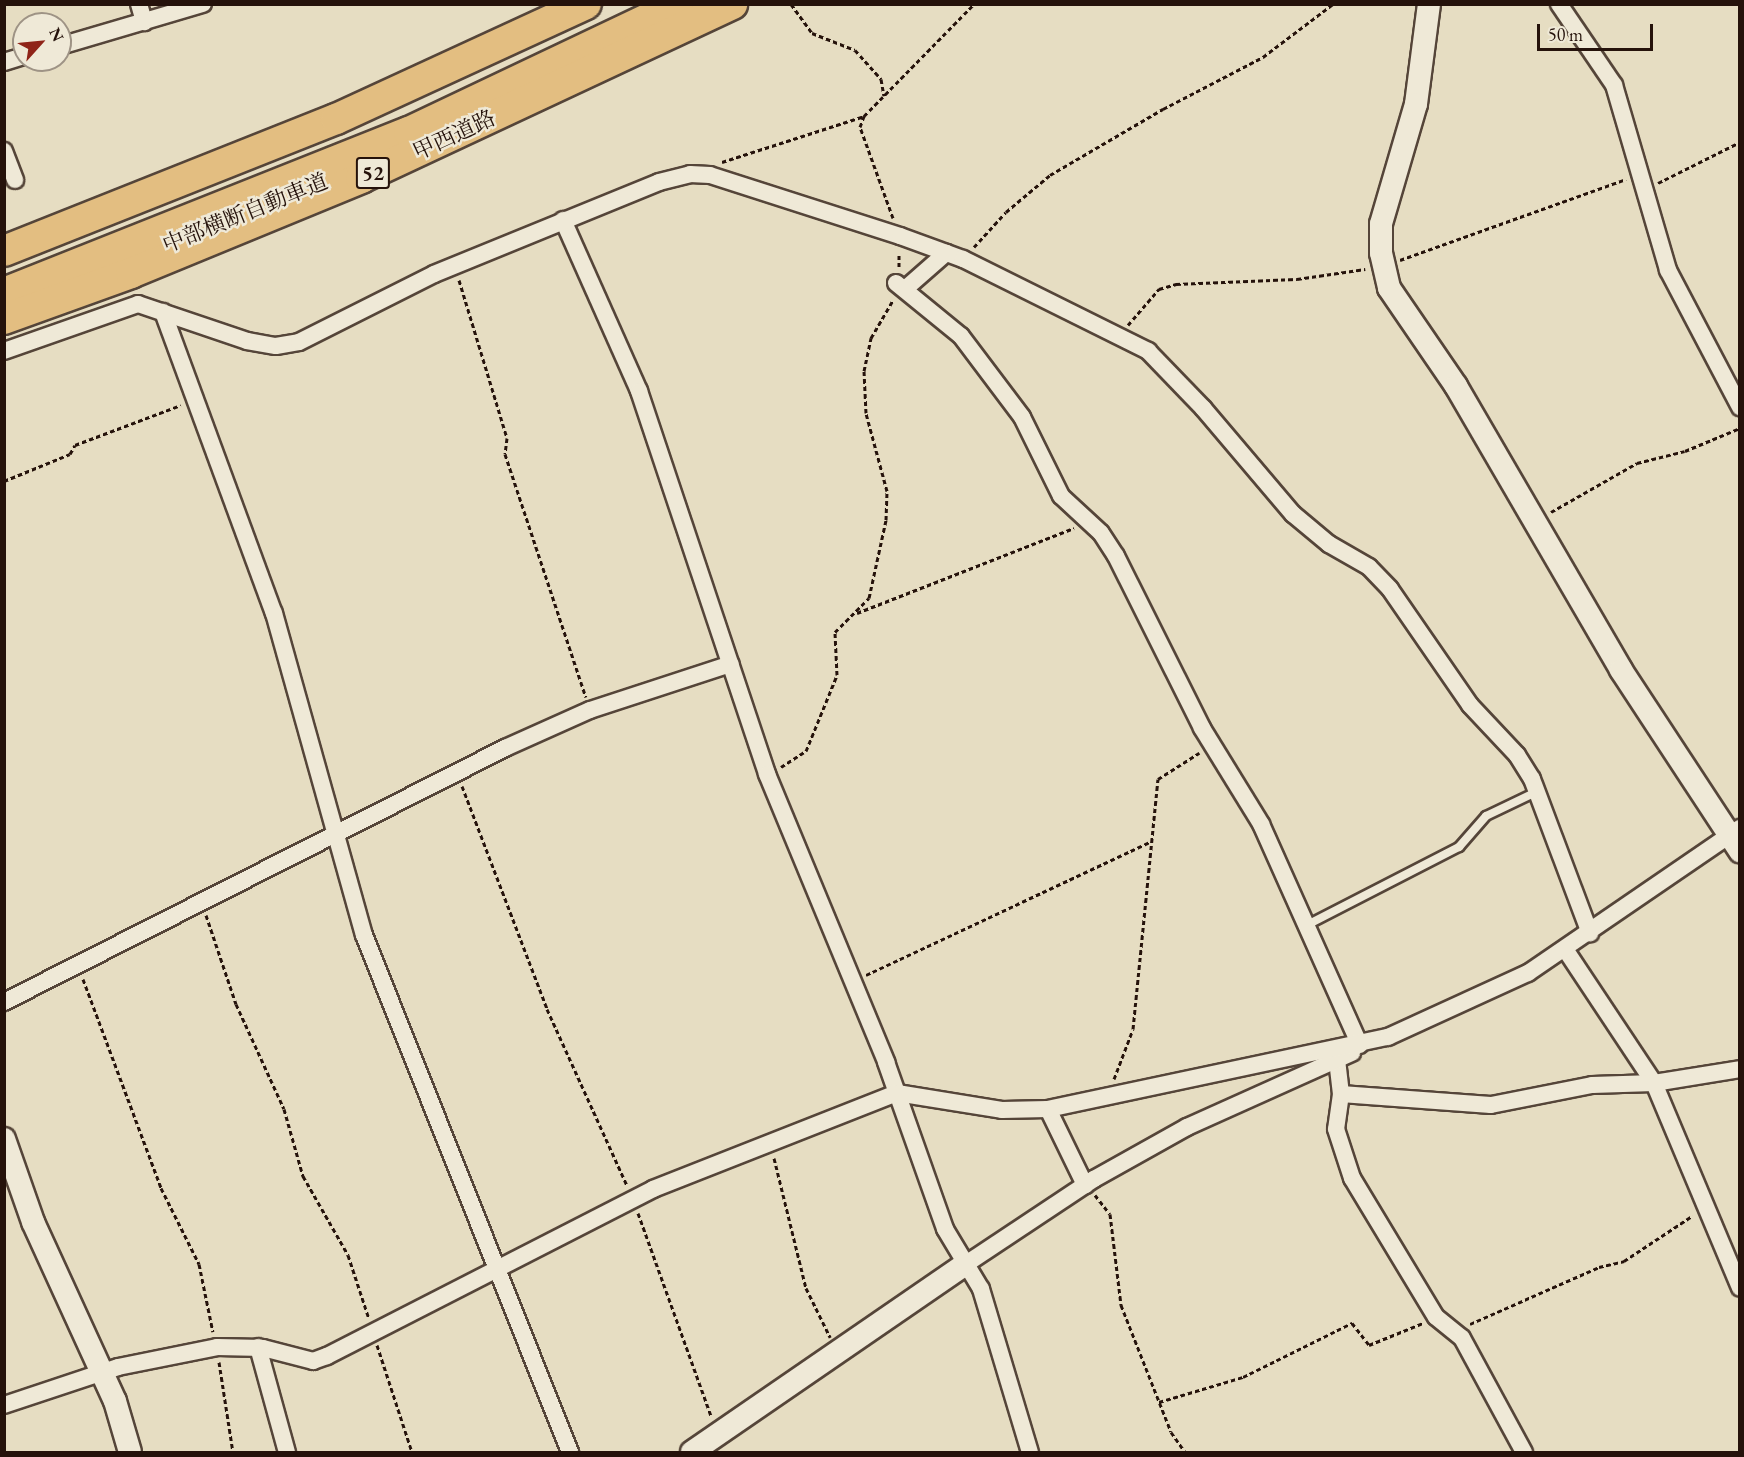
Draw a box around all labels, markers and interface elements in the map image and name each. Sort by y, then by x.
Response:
north arrow [12,12,72,72]
scale bar [1540,12,1656,50]
text: 50 m [1548,23,1583,46]
text: N [44,24,69,45]
street label: 甲西道路 [409,104,499,166]
road number: 52 [355,155,391,191]
street label: 中部横断自動車道 [158,168,332,258]

